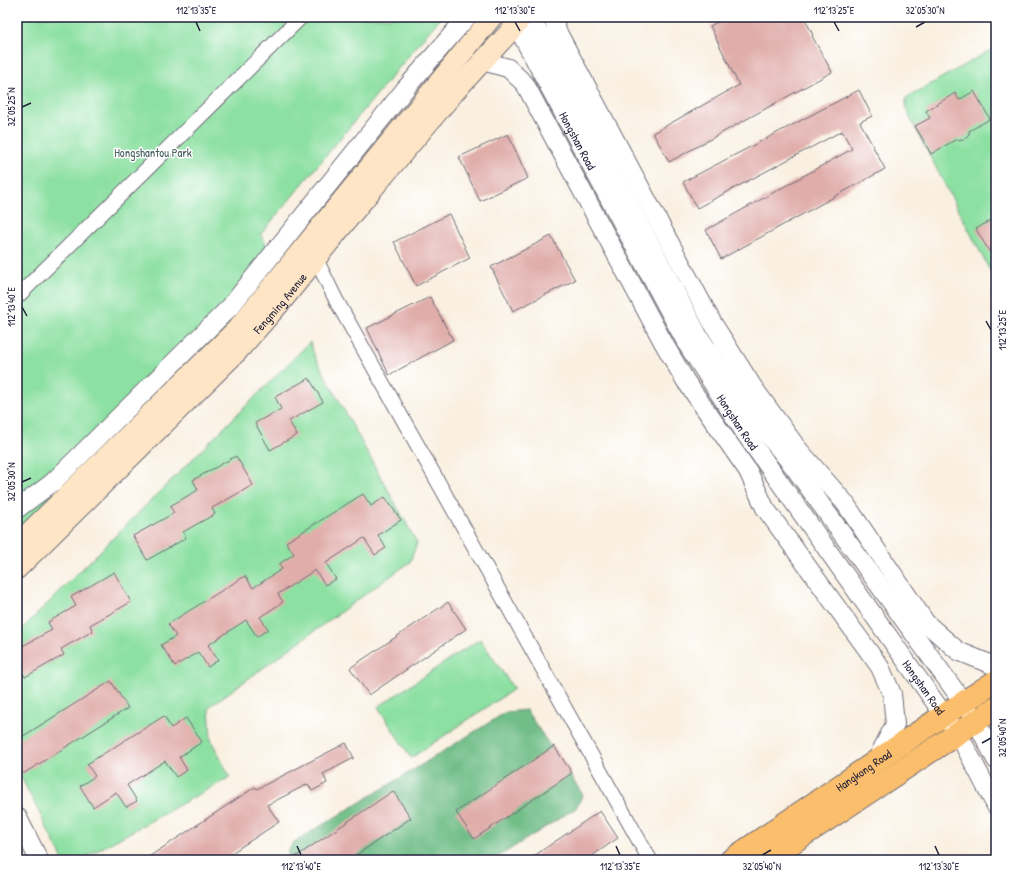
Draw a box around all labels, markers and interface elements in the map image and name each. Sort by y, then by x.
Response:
text: 112°13'35"E [176,4,217,17]
text: 112°13'30"E [495,4,536,17]
text: 112°13'25"E [814,4,855,17]
text: 32°05'30"N [905,4,945,17]
text: 32°05'25"N [5,87,18,127]
street label: Hongshan Road [556,108,601,173]
park label: Hongshantou Park [114,144,192,161]
street label: Fengming Avenue [248,269,310,338]
text: 112°13'40"E [5,287,18,327]
text: 112°13'25"E [996,309,1009,350]
street label: Hongshan Road [713,391,763,453]
text: 32°05'30"N [5,462,18,502]
street label: Hongshan Road [899,656,950,718]
text: 32°05'40"N [996,719,1009,757]
street label: Hangkong Road [832,745,895,795]
text: 112°13'40"E [281,860,321,873]
text: 112°13'35"E [600,860,641,873]
text: 32°05'40"N [743,860,781,873]
text: 112°13'30"E [919,860,960,873]

